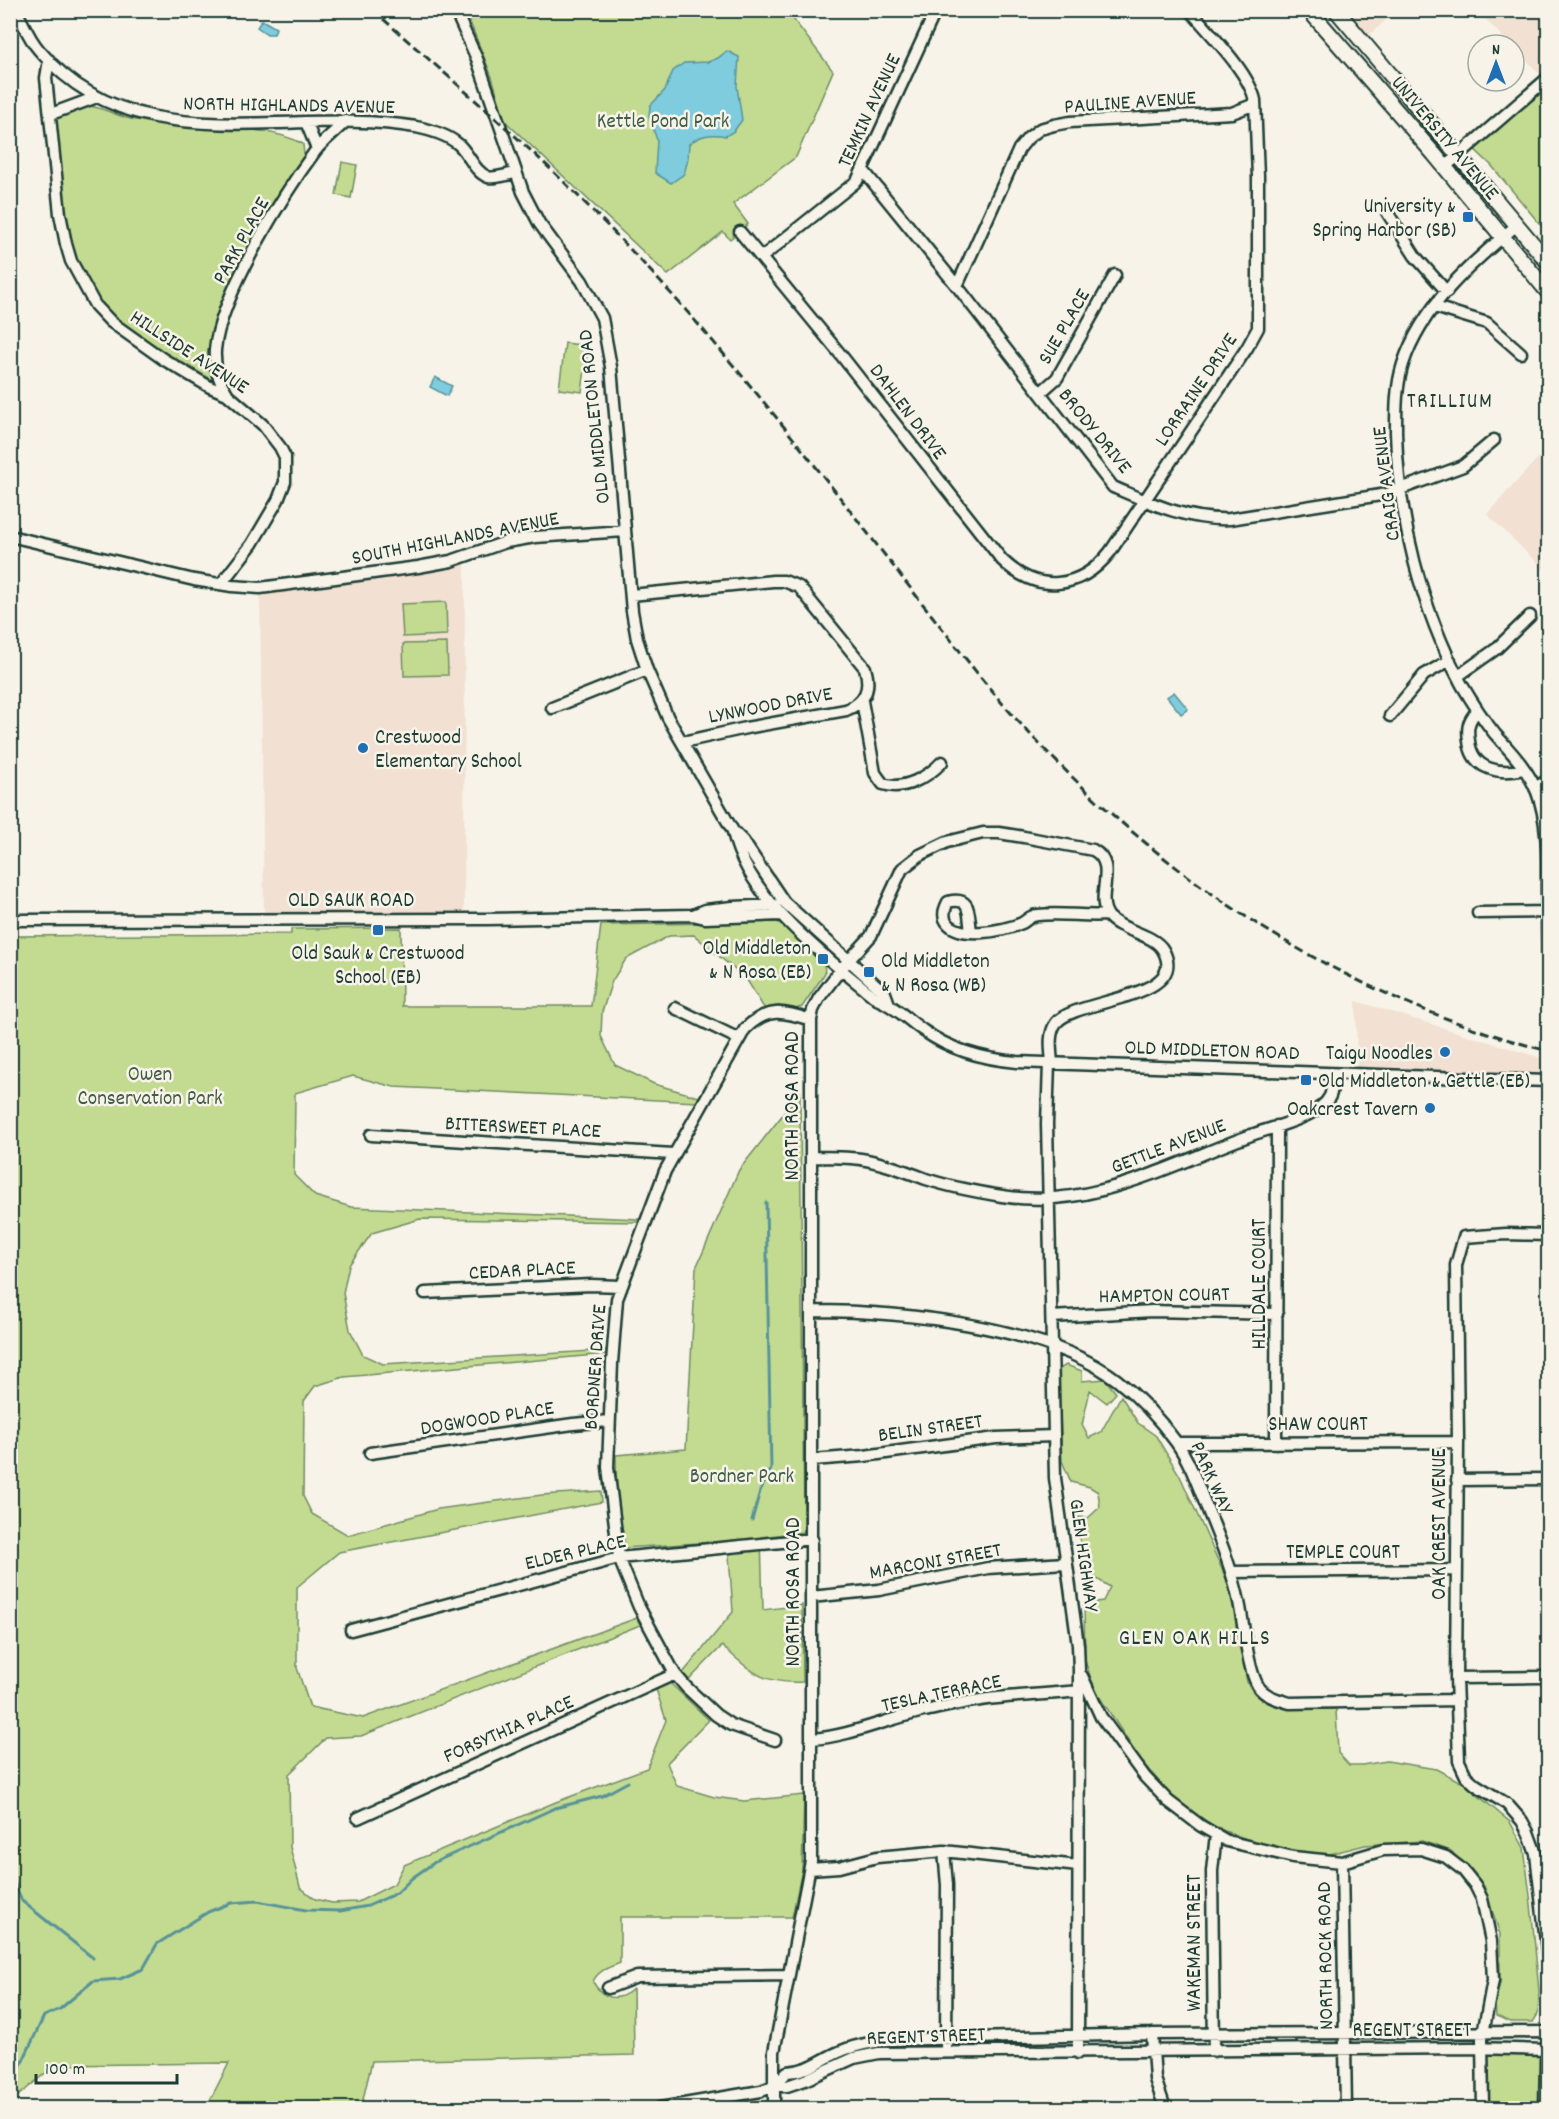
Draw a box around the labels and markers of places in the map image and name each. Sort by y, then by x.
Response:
place label: University & Spring Harbor (SB) [1313,193,1456,247]
marker: University & Spring Harbor (SB) [1461,210,1475,224]
place label: Crestwood Elementary School [375,724,522,778]
marker: Crestwood Elementary School [356,741,370,755]
marker: Old Sauk & Crestwood School (EB) [371,923,385,937]
place label: Old Middleton & N Rosa (EB) [702,935,811,989]
place label: Old Sauk & Crestwood School (EB) [291,940,465,994]
place label: Old Middleton & N Rosa (WB) [881,948,990,1002]
marker: Old Middleton & N Rosa (EB) [816,952,830,966]
marker: Old Middleton & N Rosa (WB) [862,965,876,979]
place label: Taigu Noodles [1326,1040,1433,1070]
marker: Taigu Noodles [1438,1045,1452,1059]
place label: Old Middleton & Gettle (EB) [1318,1068,1530,1098]
marker: Old Middleton & Gettle (EB) [1299,1073,1313,1087]
place label: Oakcrest Tavern [1287,1096,1418,1126]
marker: Oakcrest Tavern [1423,1101,1437,1115]

